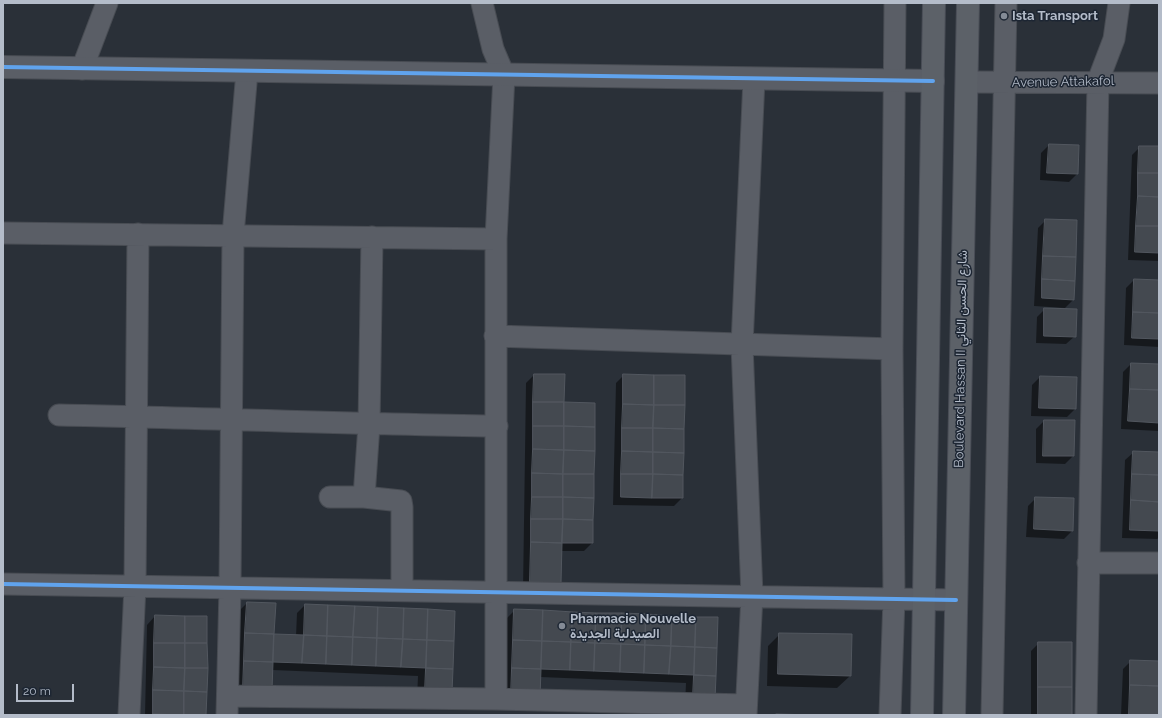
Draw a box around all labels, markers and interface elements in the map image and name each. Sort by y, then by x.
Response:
place label: Ista Transport [1012,8,1098,24]
marker: Ista Transport [999,11,1009,21]
street label: Avenue Attakafol [1012,73,1114,91]
street label: Boulevard Hassan II شارع الحسن الثاني [951,250,971,468]
place label: Pharmacie Nouvelle الصيدلية الجديدة [570,611,696,642]
marker: Pharmacie Nouvelle الصيدلية الجديدة [557,621,567,631]
scale bar [18,676,76,702]
text: 20 m [23,684,51,698]

